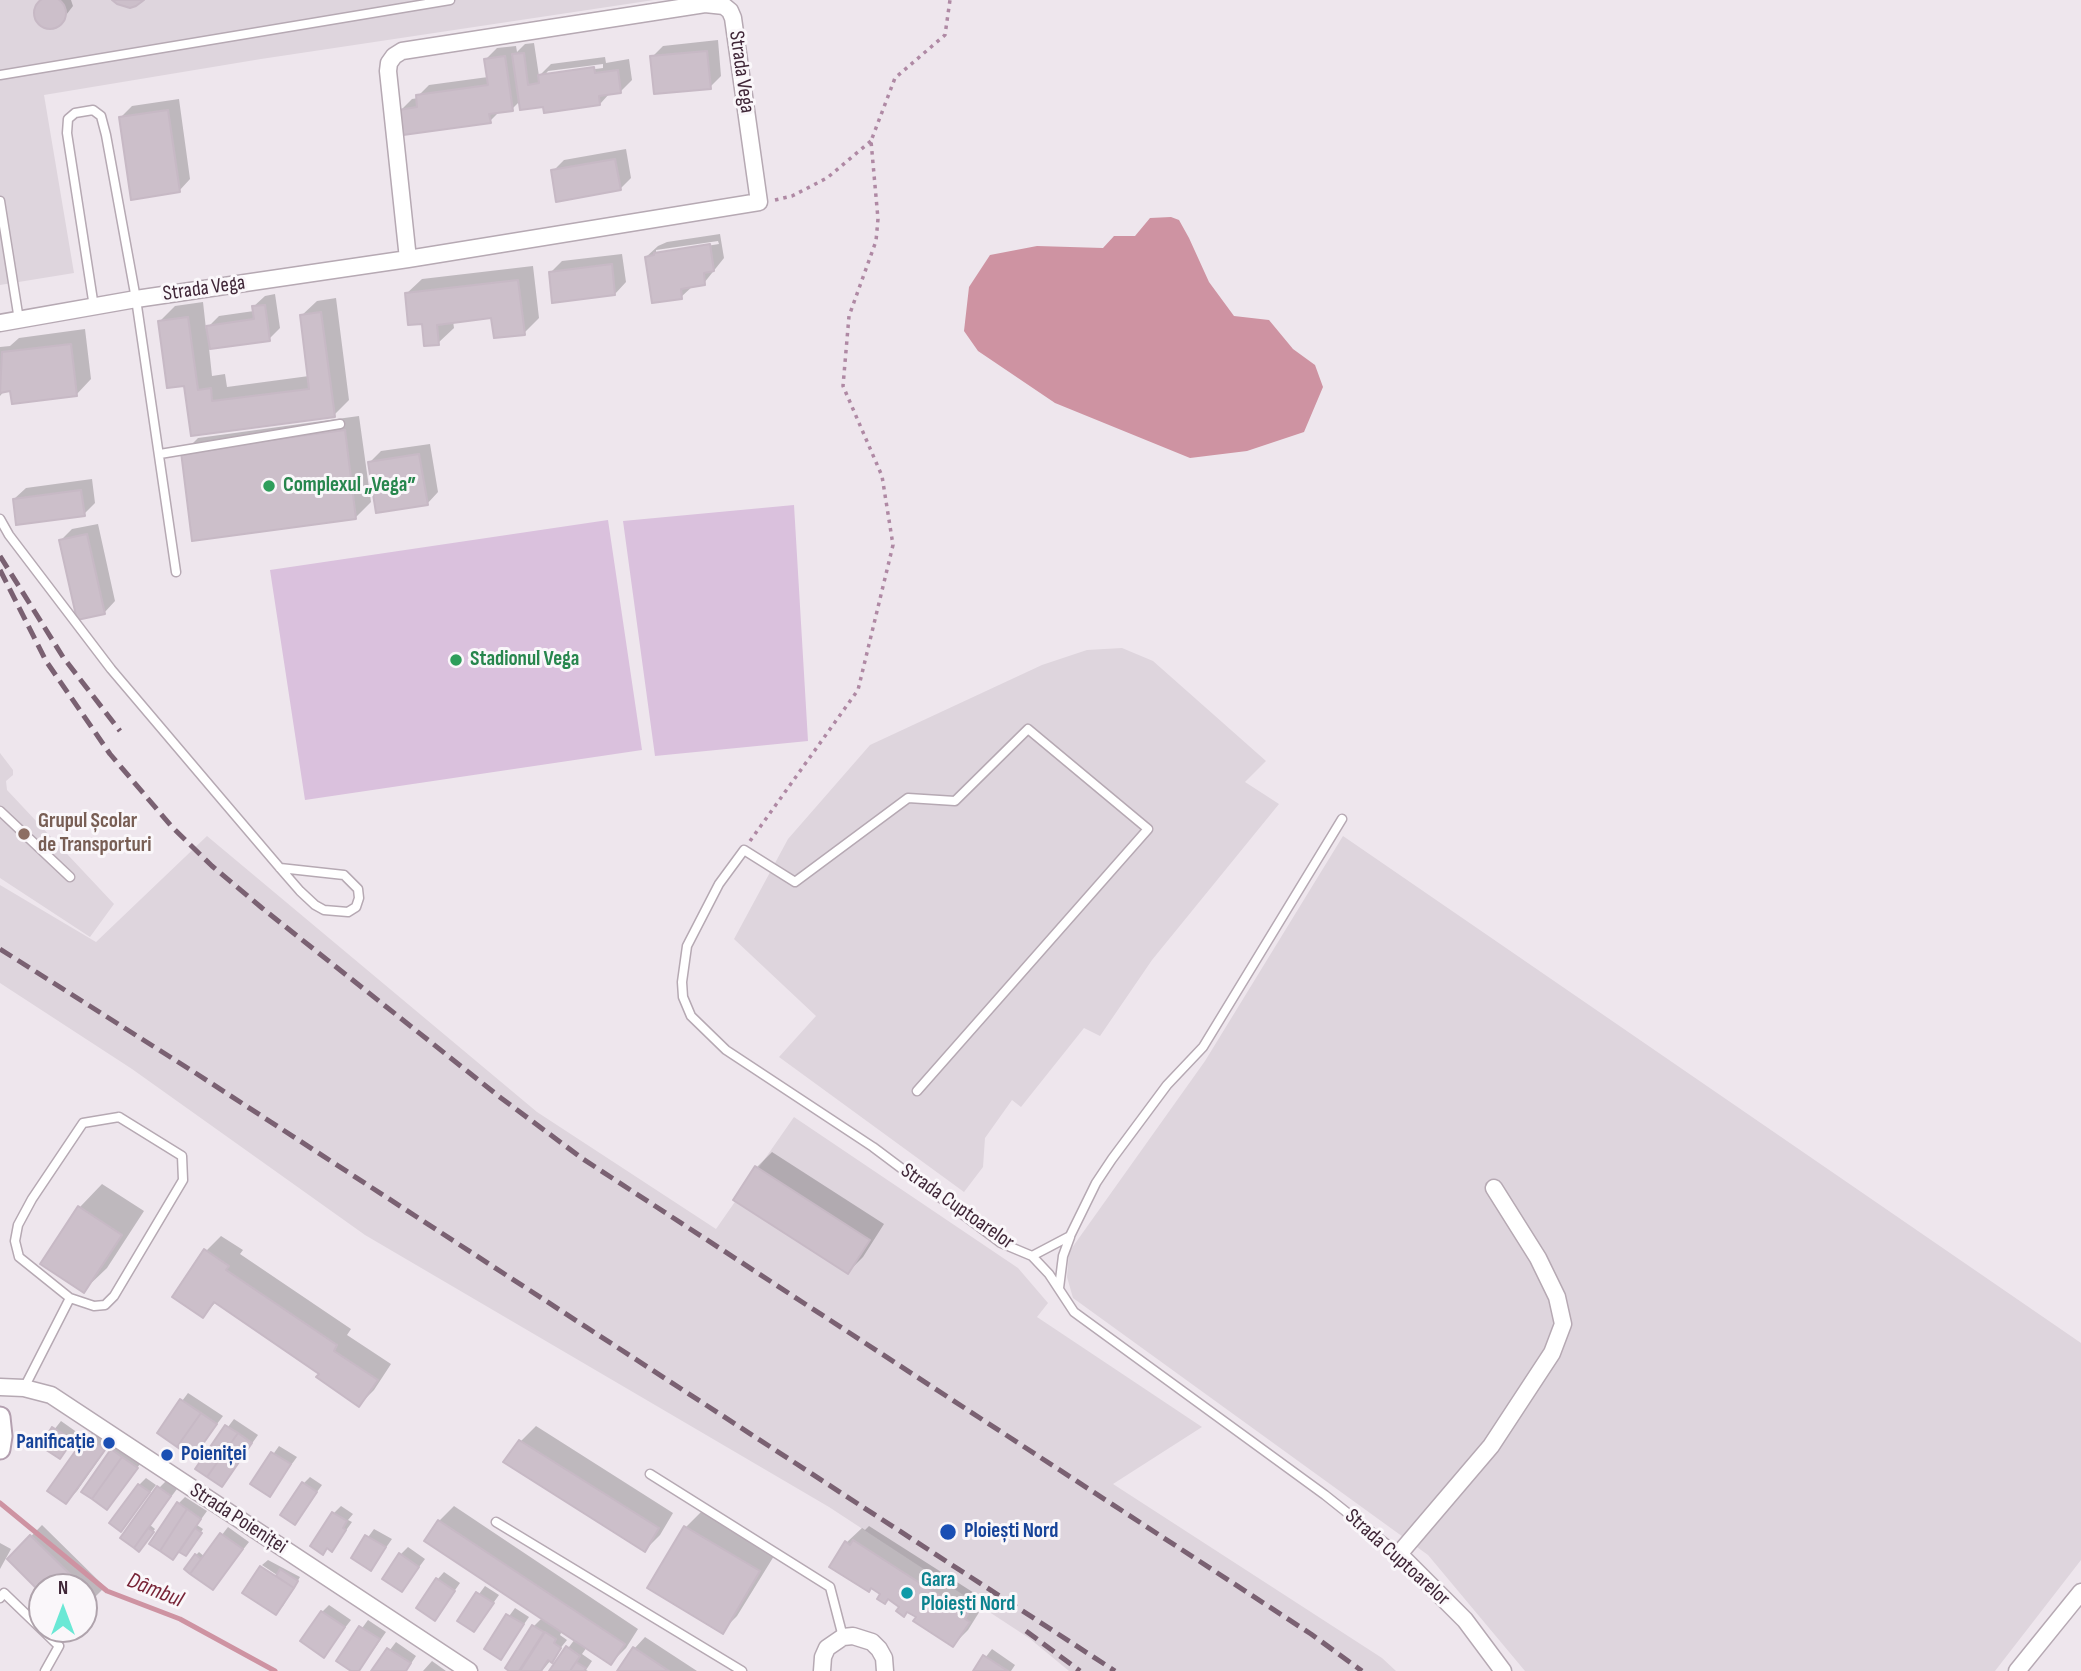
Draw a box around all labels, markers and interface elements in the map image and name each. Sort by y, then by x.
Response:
street label: Strada Vega [723,29,759,115]
street label: Strada Vega [161,271,247,307]
place label: Complexul „Vega” [283,473,416,499]
marker: Complexul „Vega” [261,478,277,494]
place label: Stadionul Vega [470,647,579,673]
marker: Stadionul Vega [448,652,464,668]
place label: Grupul Școlar de Transporturi [38,809,151,859]
marker: Grupul Școlar de Transporturi [16,826,32,842]
street label: Strada Cuptoarelor [895,1159,1019,1255]
place label: Panificație [16,1430,95,1456]
marker: Panificație [101,1435,117,1451]
place label: Poieniței [181,1442,247,1468]
marker: Poieniței [159,1447,175,1463]
street label: Strada Poieniței [185,1478,291,1560]
street label: Strada Cuptoarelor [1339,1504,1455,1612]
place label: Ploiești Nord [964,1519,1058,1545]
marker: Ploiești Nord [938,1522,958,1542]
water label: Dâmbul [123,1567,187,1615]
place label: Gara Ploiești Nord [921,1568,1015,1618]
north arrow [28,1573,98,1643]
text: N [58,1577,68,1600]
marker: Gara Ploiești Nord [899,1585,915,1601]

